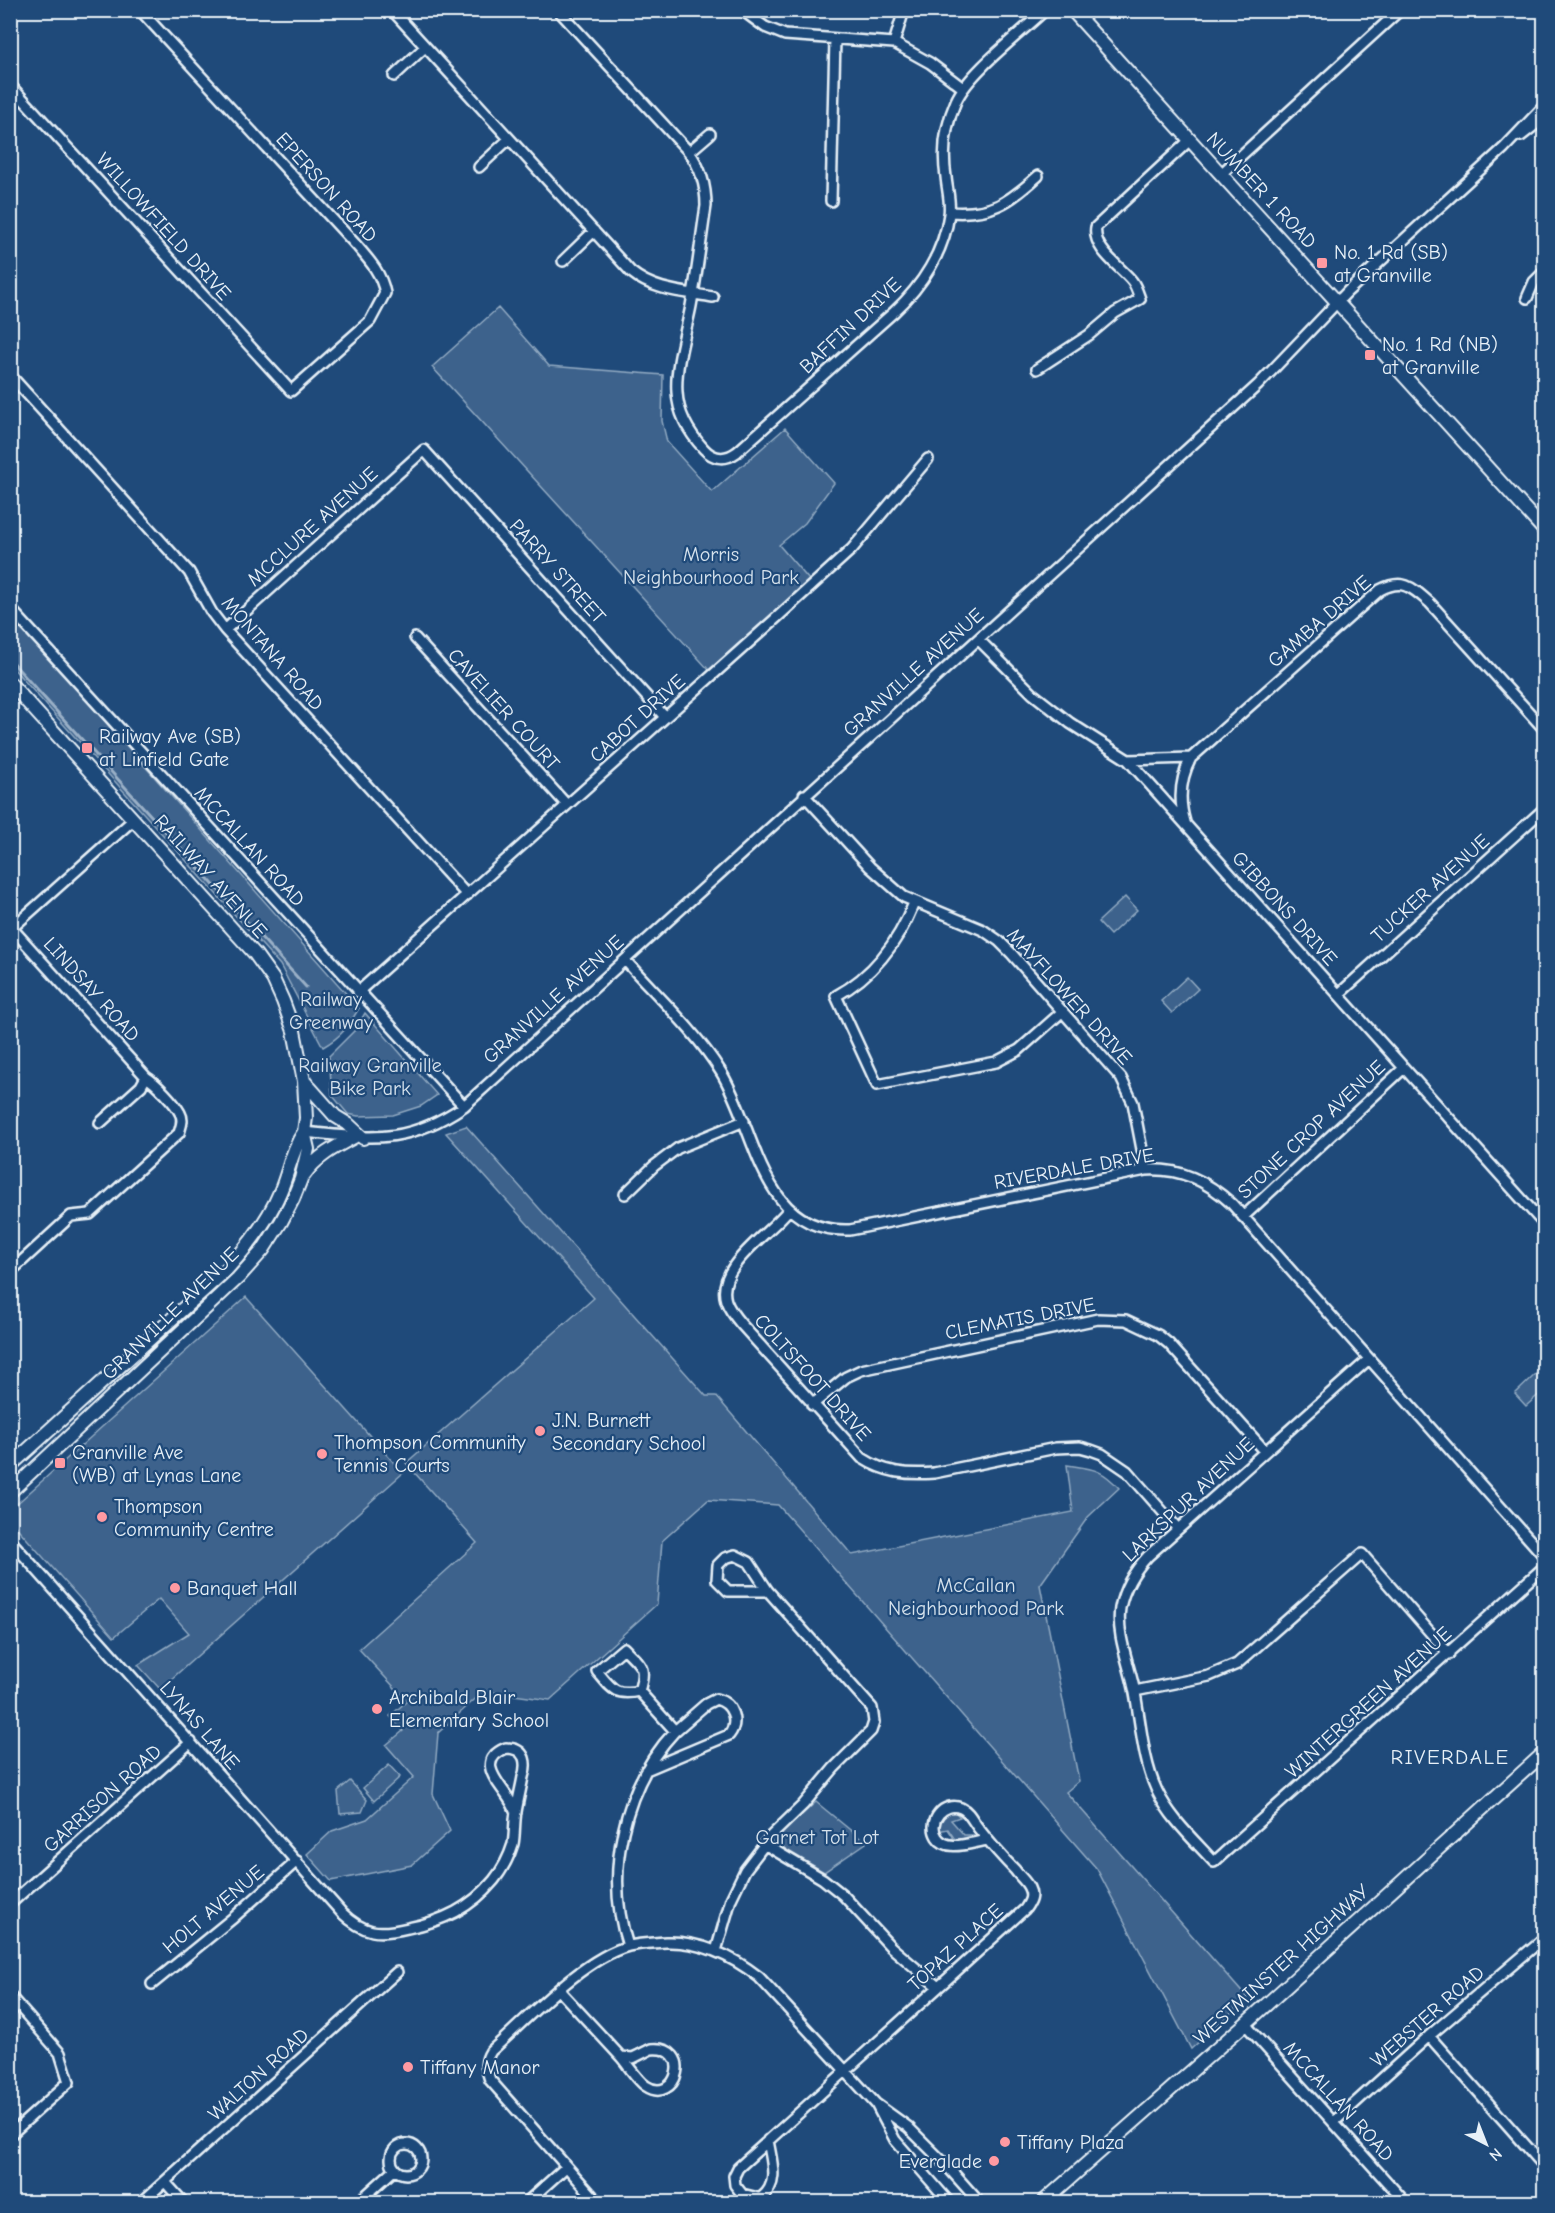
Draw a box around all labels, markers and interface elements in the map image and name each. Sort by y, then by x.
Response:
street label: EPERSON ROAD [271,128,382,247]
street label: NUMBER 1 ROAD [1202,128,1321,253]
street label: WILLOWFIELD DRIVE [91,148,236,305]
place label: No. 1 Rd (SB) at Granville [1334,241,1448,287]
marker: No. 1 Rd (SB) at Granville [1315,256,1329,270]
street label: BAFFIN DRIVE [795,273,906,378]
place label: No. 1 Rd (NB) at Granville [1382,333,1498,379]
marker: No. 1 Rd (NB) at Granville [1363,348,1377,362]
street label: MCCLURE AVENUE [242,462,382,591]
street label: PARRY STREET [505,514,611,629]
park label: Morris Neighbourhood Park [623,543,799,589]
street label: GAMBA DRIVE [1263,571,1375,672]
street label: MONTANA ROAD [217,592,328,715]
street label: GRANVILLE AVENUE [838,603,988,741]
street label: CAVELIER COURT [443,644,565,775]
street label: CABOT DRIVE [585,670,690,767]
place label: Railway Ave (SB) at Linfield Gate [99,725,241,771]
marker: Railway Ave (SB) at Linfield Gate [80,741,94,755]
street label: MCCALLAN ROAD [190,782,309,911]
street label: RAILWAY AVENUE [149,810,272,943]
street label: TUCKER AVENUE [1367,829,1494,947]
street label: GIBBONS DRIVE [1227,846,1342,970]
street label: MAYFLOWER DRIVE [1002,923,1137,1069]
street label: GRANVILLE AVENUE [478,930,628,1068]
street label: LINDSAY ROAD [39,932,145,1046]
park label: Railway Greenway [289,988,373,1034]
park label: Railway Granville Bike Park [298,1054,442,1100]
street label: STONE CROP AVENUE [1233,1055,1390,1203]
street label: RIVERDALE DRIVE [992,1143,1156,1194]
street label: GRANVILLE AVENUE [97,1242,243,1384]
street label: CLEMATIS DRIVE [943,1293,1097,1344]
street label: COLTSFOOT DRIVE [750,1309,876,1446]
place label: J.N. Burnett Secondary School [552,1409,706,1455]
marker: J.N. Burnett Secondary School [533,1424,547,1438]
place label: Thompson Community Tennis Courts [334,1431,526,1477]
street label: LARKSPUR AVENUE [1118,1432,1259,1566]
place label: Granville Ave (WB) at Lynas Lane [72,1441,241,1487]
marker: Thompson Community Tennis Courts [315,1447,329,1461]
marker: Granville Ave (WB) at Lynas Lane [53,1456,67,1470]
place label: Thompson Community Centre [114,1495,274,1541]
marker: Thompson Community Centre [95,1510,109,1524]
park label: McCallan Neighbourhood Park [888,1574,1064,1620]
place label: Banquet Hall [187,1577,297,1600]
marker: Banquet Hall [168,1581,182,1595]
street label: WINTERGREEN AVENUE [1281,1622,1456,1783]
street label: LYNAS LANE [155,1676,244,1774]
place label: Archibald Blair Elementary School [389,1686,549,1732]
marker: Archibald Blair Elementary School [370,1702,384,1716]
street label: GARRISON ROAD [39,1740,166,1857]
district label: RIVERDALE [1390,1745,1510,1769]
park label: Garnet Tot Lot [755,1826,880,1849]
street label: HOLT AVENUE [158,1860,269,1958]
street label: WESTMINSTER HIGHWAY [1189,1879,1374,2049]
street label: TOPAZ PLACE [903,1899,1007,1996]
street label: WEBSTER ROAD [1366,1961,1489,2072]
street label: WALTON ROAD [203,2023,313,2125]
street label: MCCALLAN ROAD [1279,2037,1398,2166]
place label: Tiffany Manor [420,2056,539,2079]
marker: Tiffany Manor [401,2060,415,2074]
north arrow [1456,2114,1516,2174]
place label: Tiffany Plaza [1017,2131,1124,2154]
marker: Tiffany Plaza [998,2135,1012,2149]
text: N [1485,2144,1505,2165]
place label: Everglade [899,2150,982,2173]
marker: Everglade [987,2154,1001,2168]

